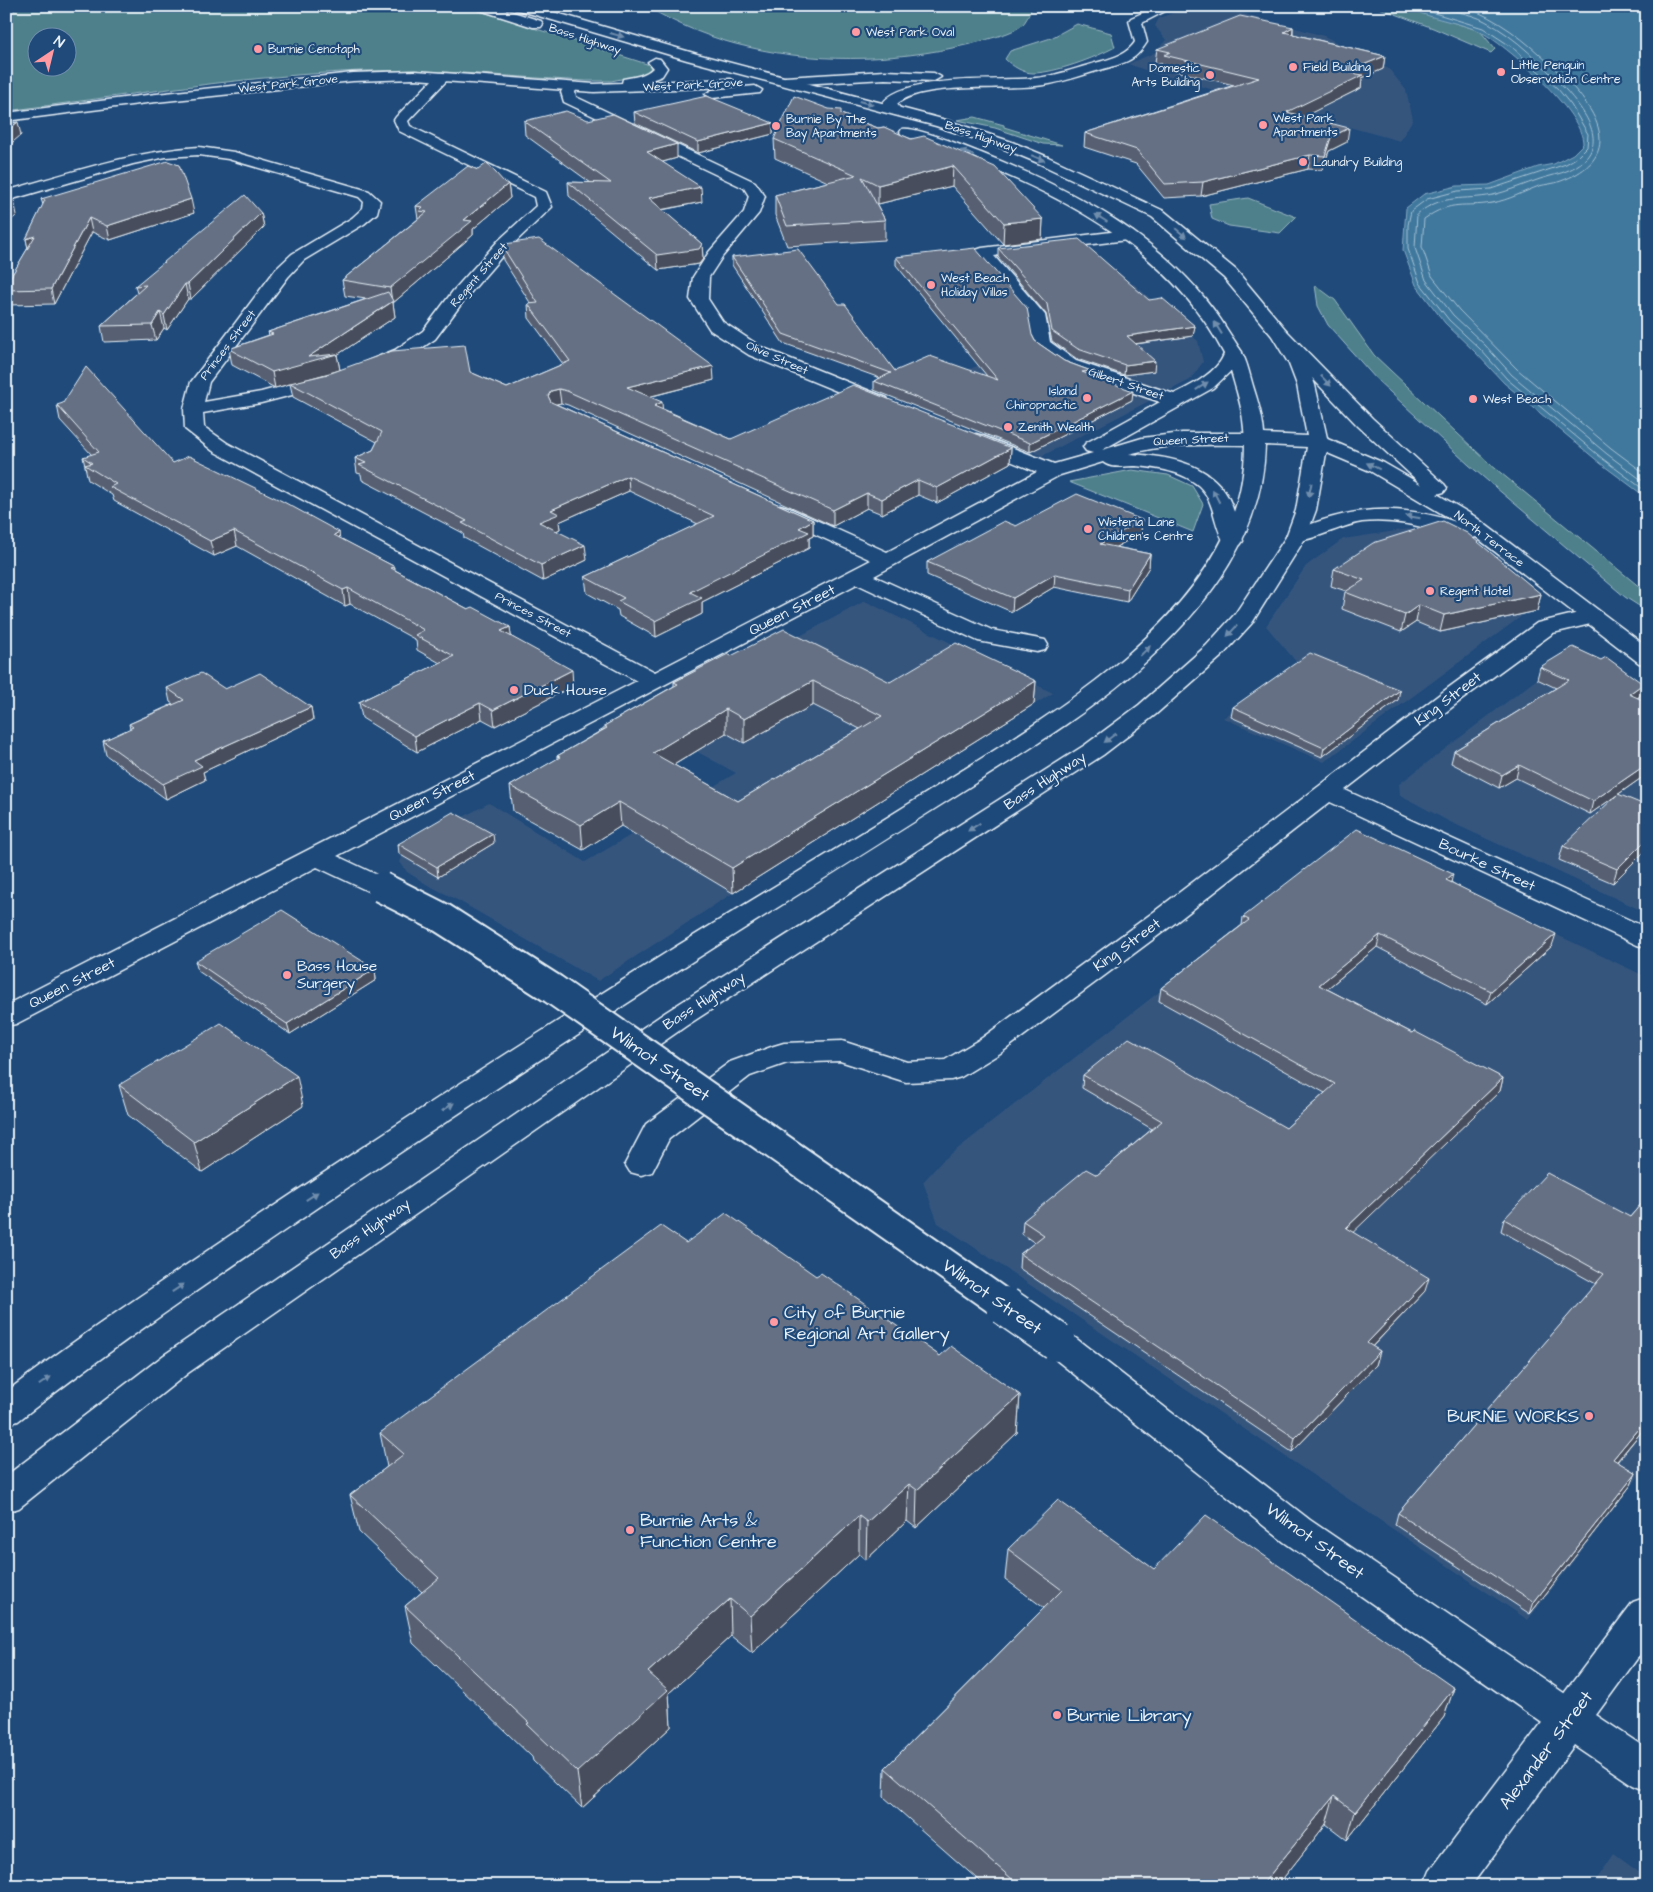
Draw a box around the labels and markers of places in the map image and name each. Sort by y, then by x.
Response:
place label: West Park Oval [866,24,954,41]
marker: West Park Oval [850,26,862,38]
place label: Burnie Cenotaph [268,41,360,58]
marker: Burnie Cenotaph [252,43,264,55]
place label: Little Penguin Observation Centre [1511,57,1621,88]
place label: Field Building [1303,59,1371,77]
place label: Domestic Arts Building [1132,60,1200,92]
marker: Field Building [1287,61,1299,73]
marker: Little Penguin Observation Centre [1495,66,1507,78]
marker: Domestic Arts Building [1204,69,1216,81]
place label: West Park Apartments [1273,110,1338,141]
place label: Burnie By The Bay Apartments [786,111,877,143]
marker: West Park Apartments [1257,119,1269,131]
marker: Burnie By The Bay Apartments [770,120,782,132]
place label: Laundry Building [1313,154,1402,172]
marker: Laundry Building [1297,156,1309,168]
place label: West Beach Holiday Villas [941,270,1009,302]
marker: West Beach Holiday Villas [925,279,937,291]
place label: Island Chiropractic [1006,383,1077,414]
place label: West Beach [1483,391,1551,408]
marker: Island Chiropractic [1081,392,1093,404]
marker: West Beach [1467,393,1479,405]
place label: Zenith Wealth [1018,419,1094,436]
marker: Zenith Wealth [1002,421,1014,433]
place label: Wisteria Lane Children's Centre [1098,514,1194,545]
marker: Wisteria Lane Children's Centre [1082,523,1094,535]
place label: Regent Hotel [1440,583,1511,601]
marker: Regent Hotel [1424,585,1436,597]
place label: Duck House [524,680,607,701]
marker: Duck House [508,684,520,696]
place label: Bass House Surgery [297,956,377,995]
marker: Bass House Surgery [281,969,293,981]
place label: City of Burnie Regional Art Gallery [784,1300,950,1347]
marker: City of Burnie Regional Art Gallery [768,1316,780,1328]
place label: BURNiE WORKS [1447,1404,1579,1429]
marker: BURNiE WORKS [1583,1410,1595,1422]
place label: Burnie Arts & Function Centre [640,1508,777,1554]
marker: Burnie Arts & Function Centre [624,1524,636,1536]
place label: Burnie Library [1067,1703,1192,1729]
marker: Burnie Library [1051,1709,1063,1721]

